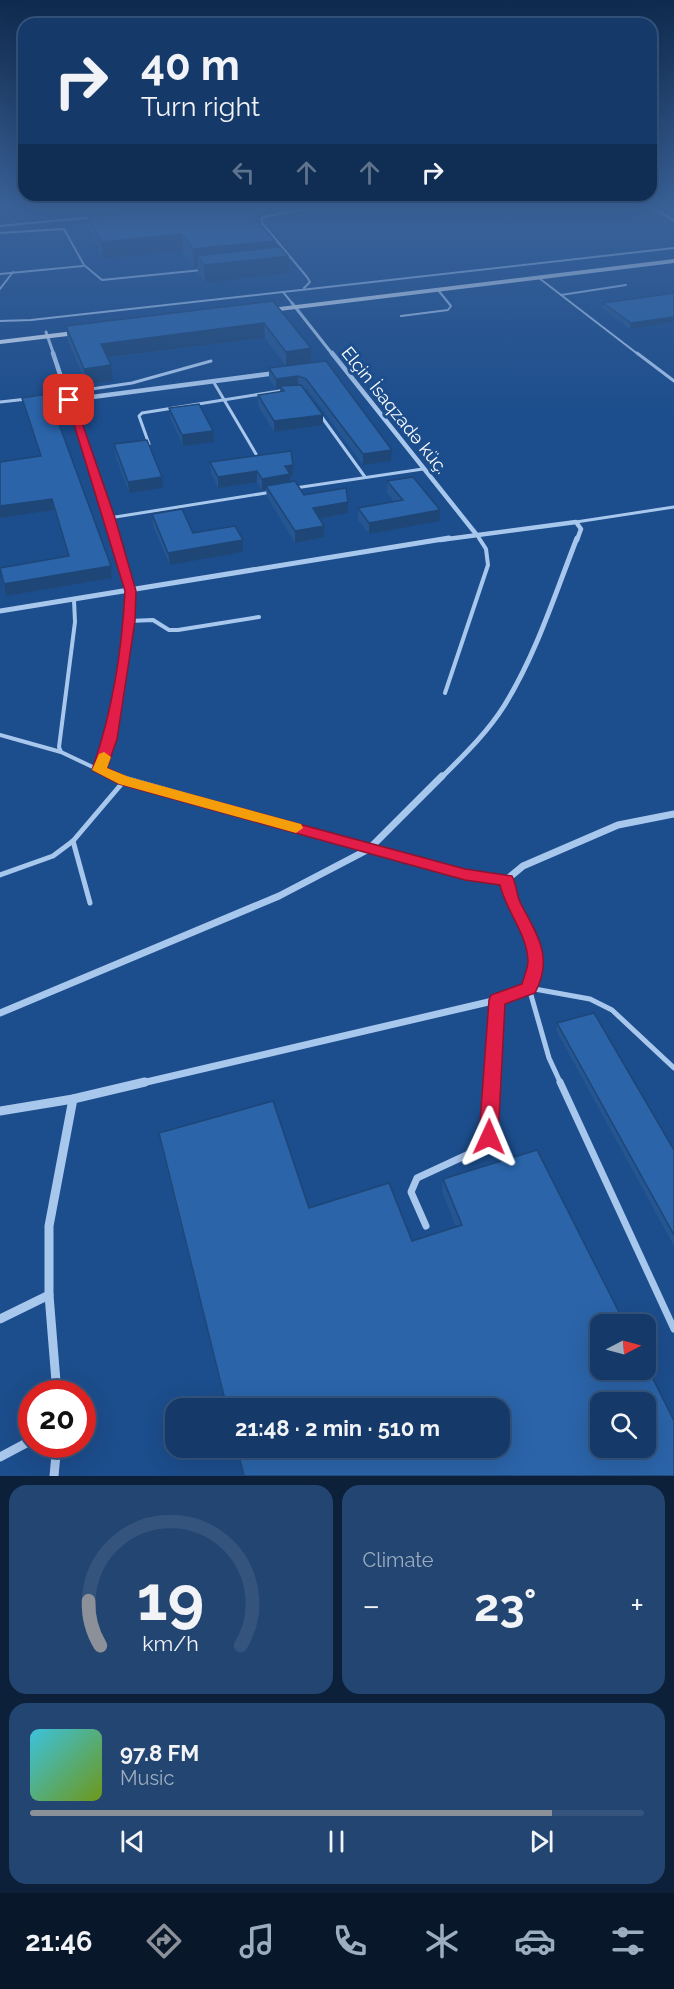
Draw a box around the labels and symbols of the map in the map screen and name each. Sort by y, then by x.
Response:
street label: Elçin İsaqzadə küç. [337,342,453,478]
pin [43,374,94,425]
position arrow [457,1105,521,1169]
north arrow [590,1314,656,1380]
speed limit sign: 20 [18,1380,96,1458]

